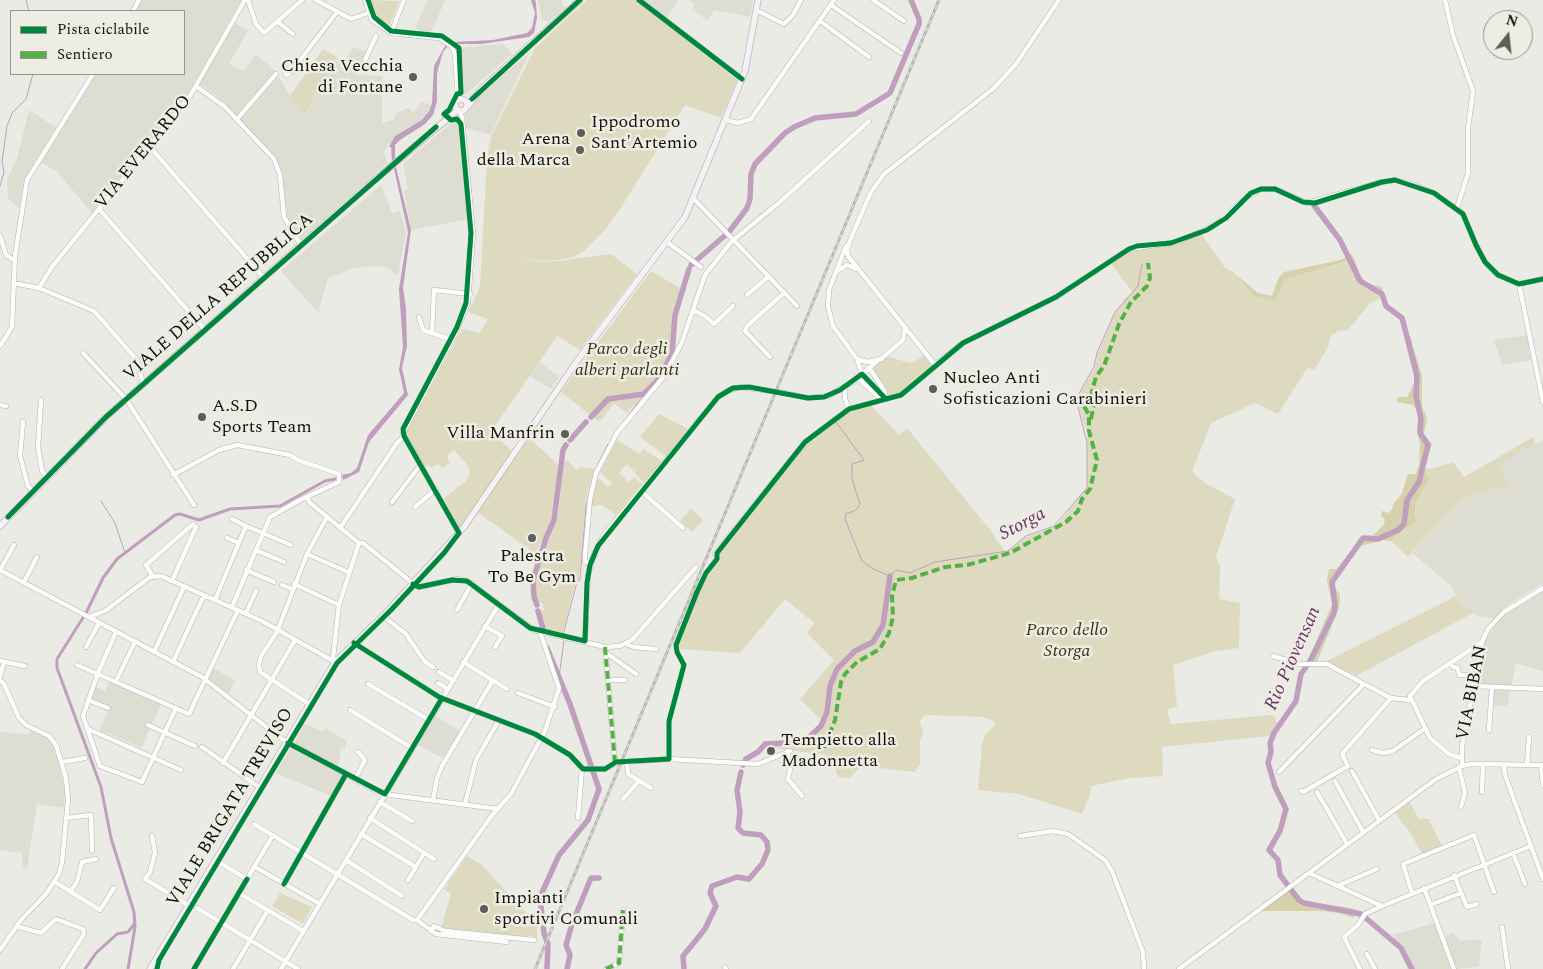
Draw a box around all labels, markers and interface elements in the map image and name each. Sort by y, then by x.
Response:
text: N [1504,9,1520,33]
legend [10,10,185,75]
north arrow [1483,10,1533,60]
text: Pista ciclabile [57,18,150,41]
text: Sentiero [57,43,113,66]
place label: Chiesa Vecchia di Fontane [281,56,403,98]
marker: Chiesa Vecchia di Fontane [407,71,419,83]
street label: VIA EVERARDO [91,91,197,215]
place label: Ippodromo Sant'Artemio [591,112,698,154]
marker: Ippodromo Sant'Artemio [575,127,587,139]
place label: Arena della Marca [477,129,570,172]
marker: Arena della Marca [574,144,586,156]
street label: VIALE DELLA REPUBBLICA [120,210,318,386]
park label: Parco degli alberi parlanti [575,339,679,382]
place label: Nucleo Anti Sofisticazioni Carabinieri [943,368,1147,410]
marker: Nucleo Anti Sofisticazioni Carabinieri [927,383,939,395]
place label: A.S.D Sports Team [212,396,312,438]
marker: A.S.D Sports Team [196,411,208,423]
place label: Villa Manfrin [446,423,555,445]
marker: Villa Manfrin [559,428,571,440]
water label: Storga [996,503,1050,547]
marker: Palestra To Be Gym [526,532,538,544]
place label: Palestra To Be Gym [488,546,576,588]
water label: Rio Piovensan [1261,604,1327,714]
park label: Parco dello Storga [1026,620,1108,662]
street label: VIA BIBAN [1453,644,1493,742]
street label: VIALE BRIGATA TREVISO [163,705,299,911]
place label: Tempietto alla Madonnetta [781,730,896,772]
marker: Tempietto alla Madonnetta [765,745,777,757]
place label: Impianti sportivi Comunali [494,888,638,931]
marker: Impianti sportivi Comunali [478,903,490,915]

